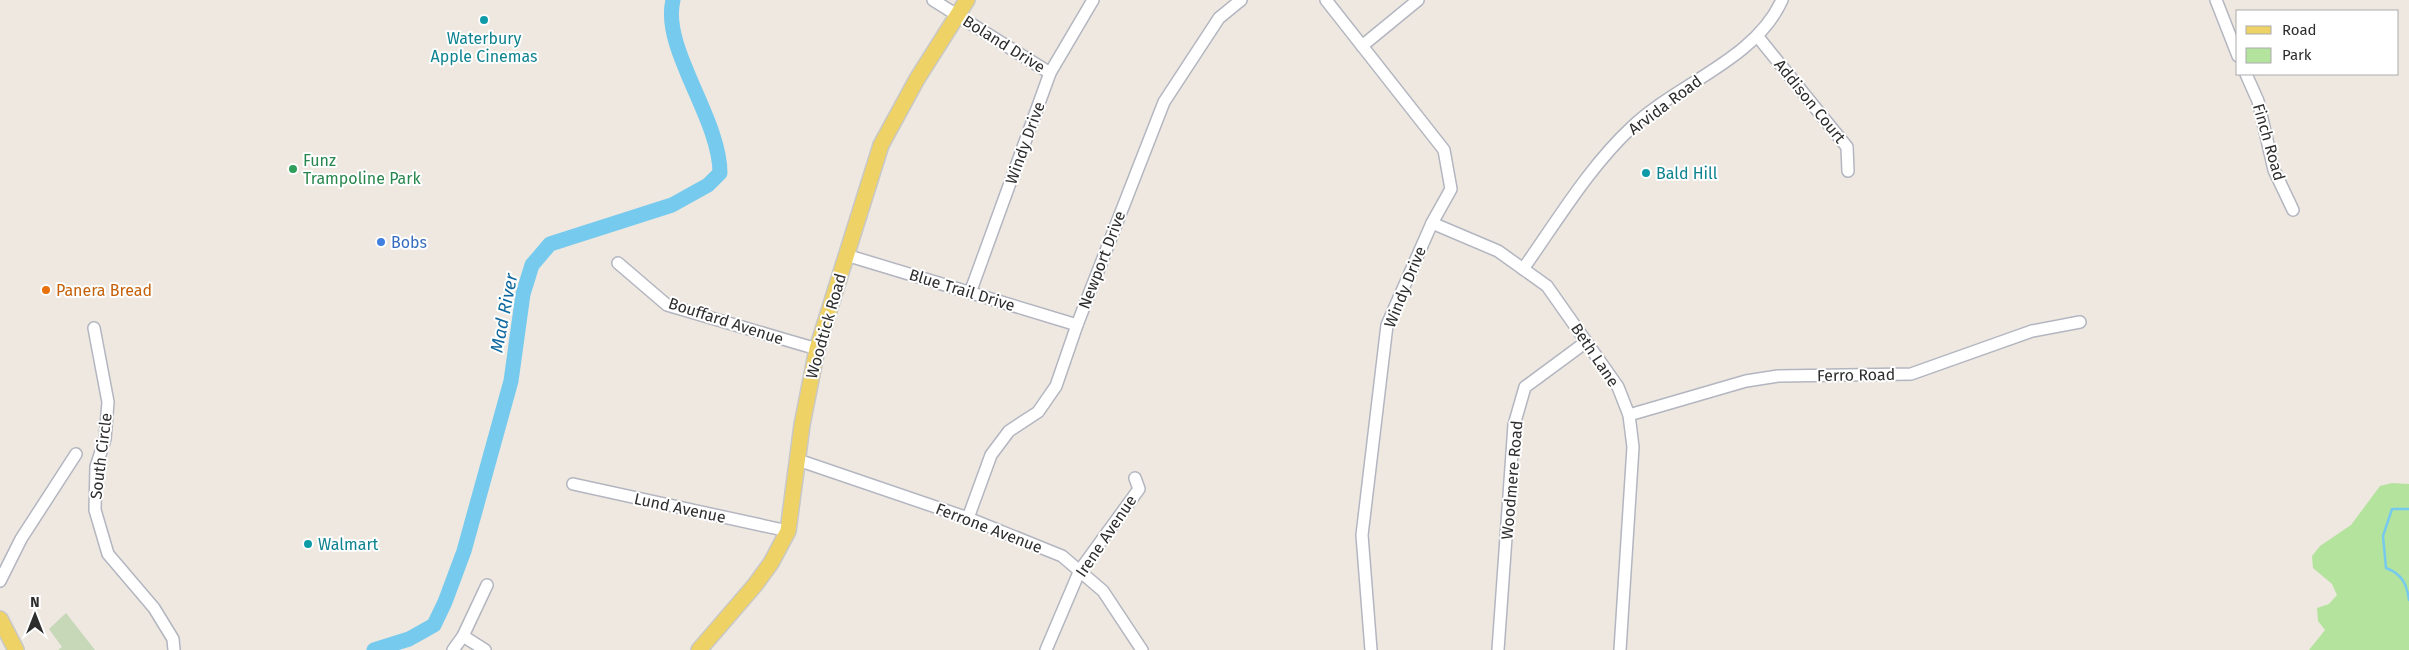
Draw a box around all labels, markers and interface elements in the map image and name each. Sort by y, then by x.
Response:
legend [2236,10,2399,75]
street label: Boland Drive [959,11,1049,77]
marker: Waterbury Apple Cinemas [478,14,490,26]
text: Road [2282,21,2317,39]
place label: Waterbury Apple Cinemas [430,29,538,66]
text: Park [2282,46,2312,64]
street label: Addison Court [1770,55,1850,147]
street label: Arvida Road [1624,71,1706,139]
street label: Windy Drive [1001,99,1049,187]
street label: Finch Road [2249,101,2289,183]
place label: Funz Trampoline Park [303,151,422,188]
marker: Funz Trampoline Park [287,163,299,175]
place label: Bald Hill [1656,164,1718,183]
marker: Bald Hill [1640,167,1652,179]
street label: Newport Drive [1075,208,1129,312]
place label: Bobs [391,233,427,252]
marker: Bobs [375,236,387,248]
street label: Windy Drive [1380,243,1430,331]
street label: Blue Trail Drive [907,265,1017,315]
water label: Mad River [486,271,523,354]
street label: Woodtick Road [802,271,850,381]
place label: Panera Bread [56,281,152,300]
marker: Panera Bread [40,284,52,296]
street label: Bouffard Avenue [666,293,786,349]
street label: Beth Lane [1567,320,1623,390]
street label: Ferro Road [1817,365,1895,385]
street label: South Circle [86,412,116,500]
street label: Woodmere Road [1497,420,1527,540]
street label: Lund Avenue [632,489,728,527]
street label: Irene Avenue [1072,491,1140,581]
street label: Ferrone Avenue [933,499,1045,557]
place label: Walmart [318,535,379,554]
marker: Walmart [302,538,314,550]
north arrow [10,590,60,640]
text: N [30,594,40,611]

